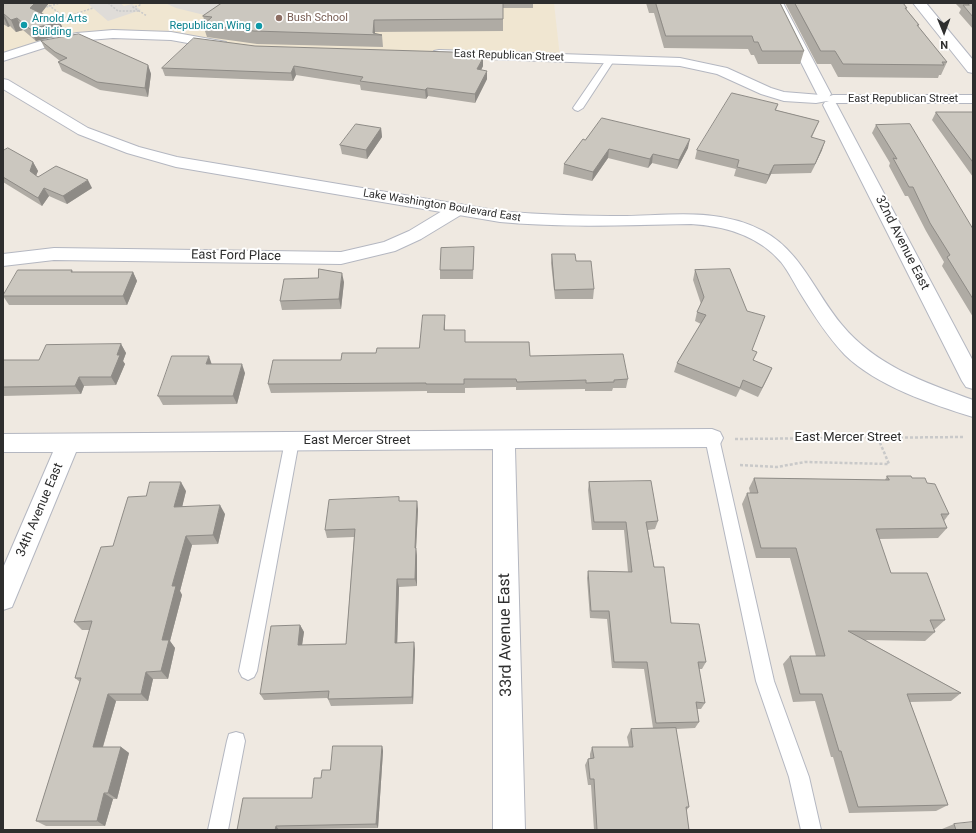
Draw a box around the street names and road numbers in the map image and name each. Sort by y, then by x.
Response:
street label: East Republican Street [454,47,564,65]
street label: East Republican Street [848,92,958,106]
street label: Lake Washington Boulevard East [362,187,522,225]
street label: 32nd Avenue East [872,193,932,293]
street label: East Ford Place [191,247,281,265]
street label: East Mercer Street [795,430,901,446]
street label: East Mercer Street [304,433,410,449]
street label: 34th Avenue East [13,461,67,559]
street label: 33rd Avenue East [495,573,517,697]

